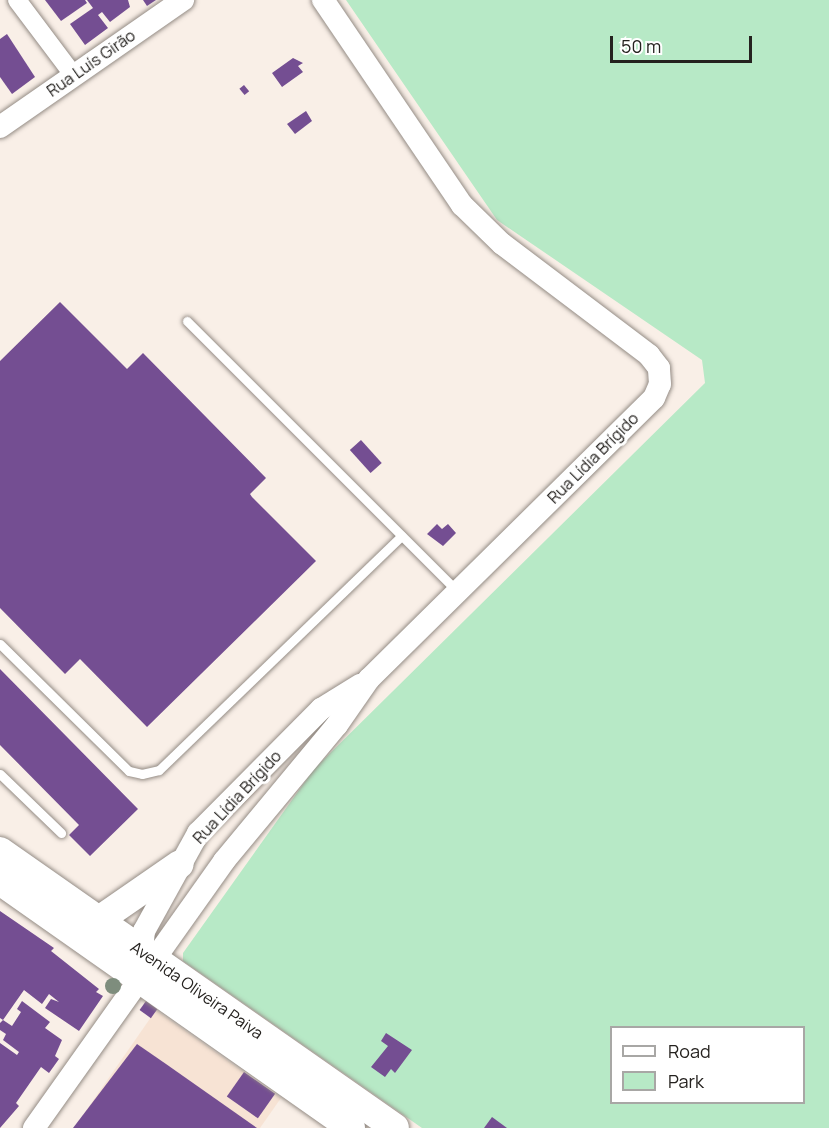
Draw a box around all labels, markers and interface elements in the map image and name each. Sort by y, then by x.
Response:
scale bar [613,24,756,62]
street label: Rua Luís Girão [43,25,139,101]
text: 50 m [621,34,661,58]
street label: Rua Lídia Brígido [544,409,642,507]
street label: Rua Lídia Brígido [189,746,285,848]
street label: Avenida Oliveira Paiva [127,937,267,1043]
legend [610,1026,805,1104]
text: Road [668,1039,711,1063]
text: Park [668,1069,704,1093]

